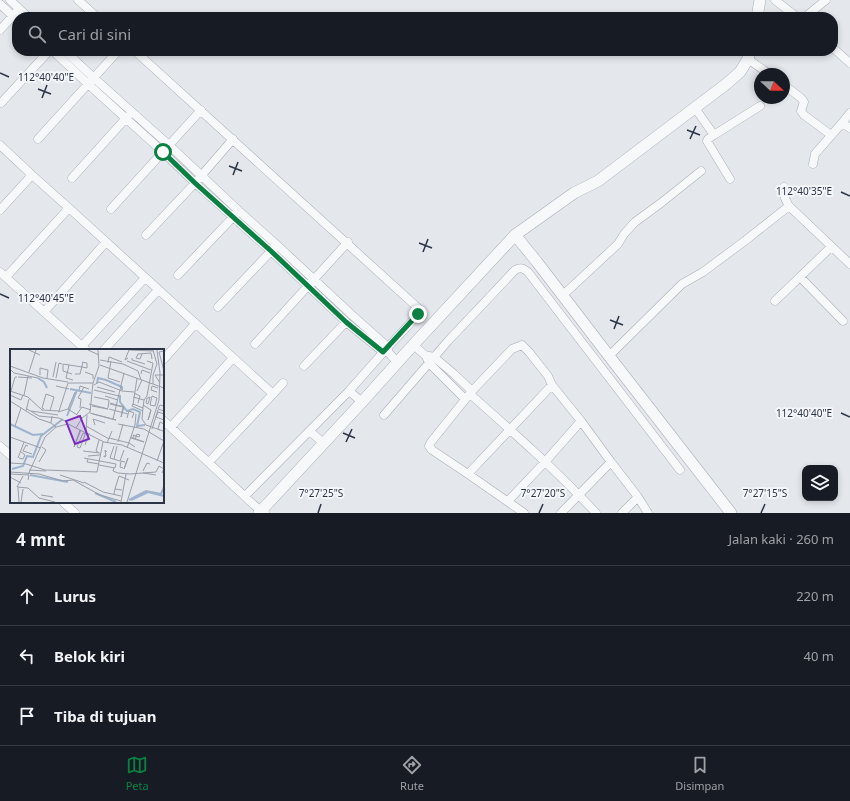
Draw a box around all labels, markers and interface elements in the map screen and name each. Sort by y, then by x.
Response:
search box [12,12,838,56]
icon: search [26,23,48,45]
text: Cari di sini [58,24,131,44]
north arrow [754,68,790,104]
text: 112°40'40"E [18,70,74,84]
route start [154,143,172,161]
text: 112°40'35"E [776,184,832,198]
text: 112°40'45"E [18,291,74,305]
route end [409,305,427,323]
inset map [10,349,164,503]
text: 112°40'40"E [776,406,832,420]
map controls [802,465,838,501]
button: layers [802,465,838,501]
text: 7°27'25"S [299,486,344,500]
text: 7°27'20"S [521,486,566,500]
text: 7°27'15"S [743,486,788,500]
text: 4 mnt [16,528,65,551]
text: Jalan kaki · 260 m [728,530,834,548]
icon: ahead [16,585,38,607]
text: Lurus [54,586,96,606]
text: 220 m [796,587,834,605]
icon: left [16,645,38,667]
text: Belok kiri [54,646,125,666]
text: 40 m [804,647,834,665]
icon: arrive [16,705,38,727]
text: Tiba di tujuan [54,706,157,726]
tab: Peta [126,754,149,793]
tab: Rute [400,754,424,793]
tab: Disimpan [675,754,724,793]

